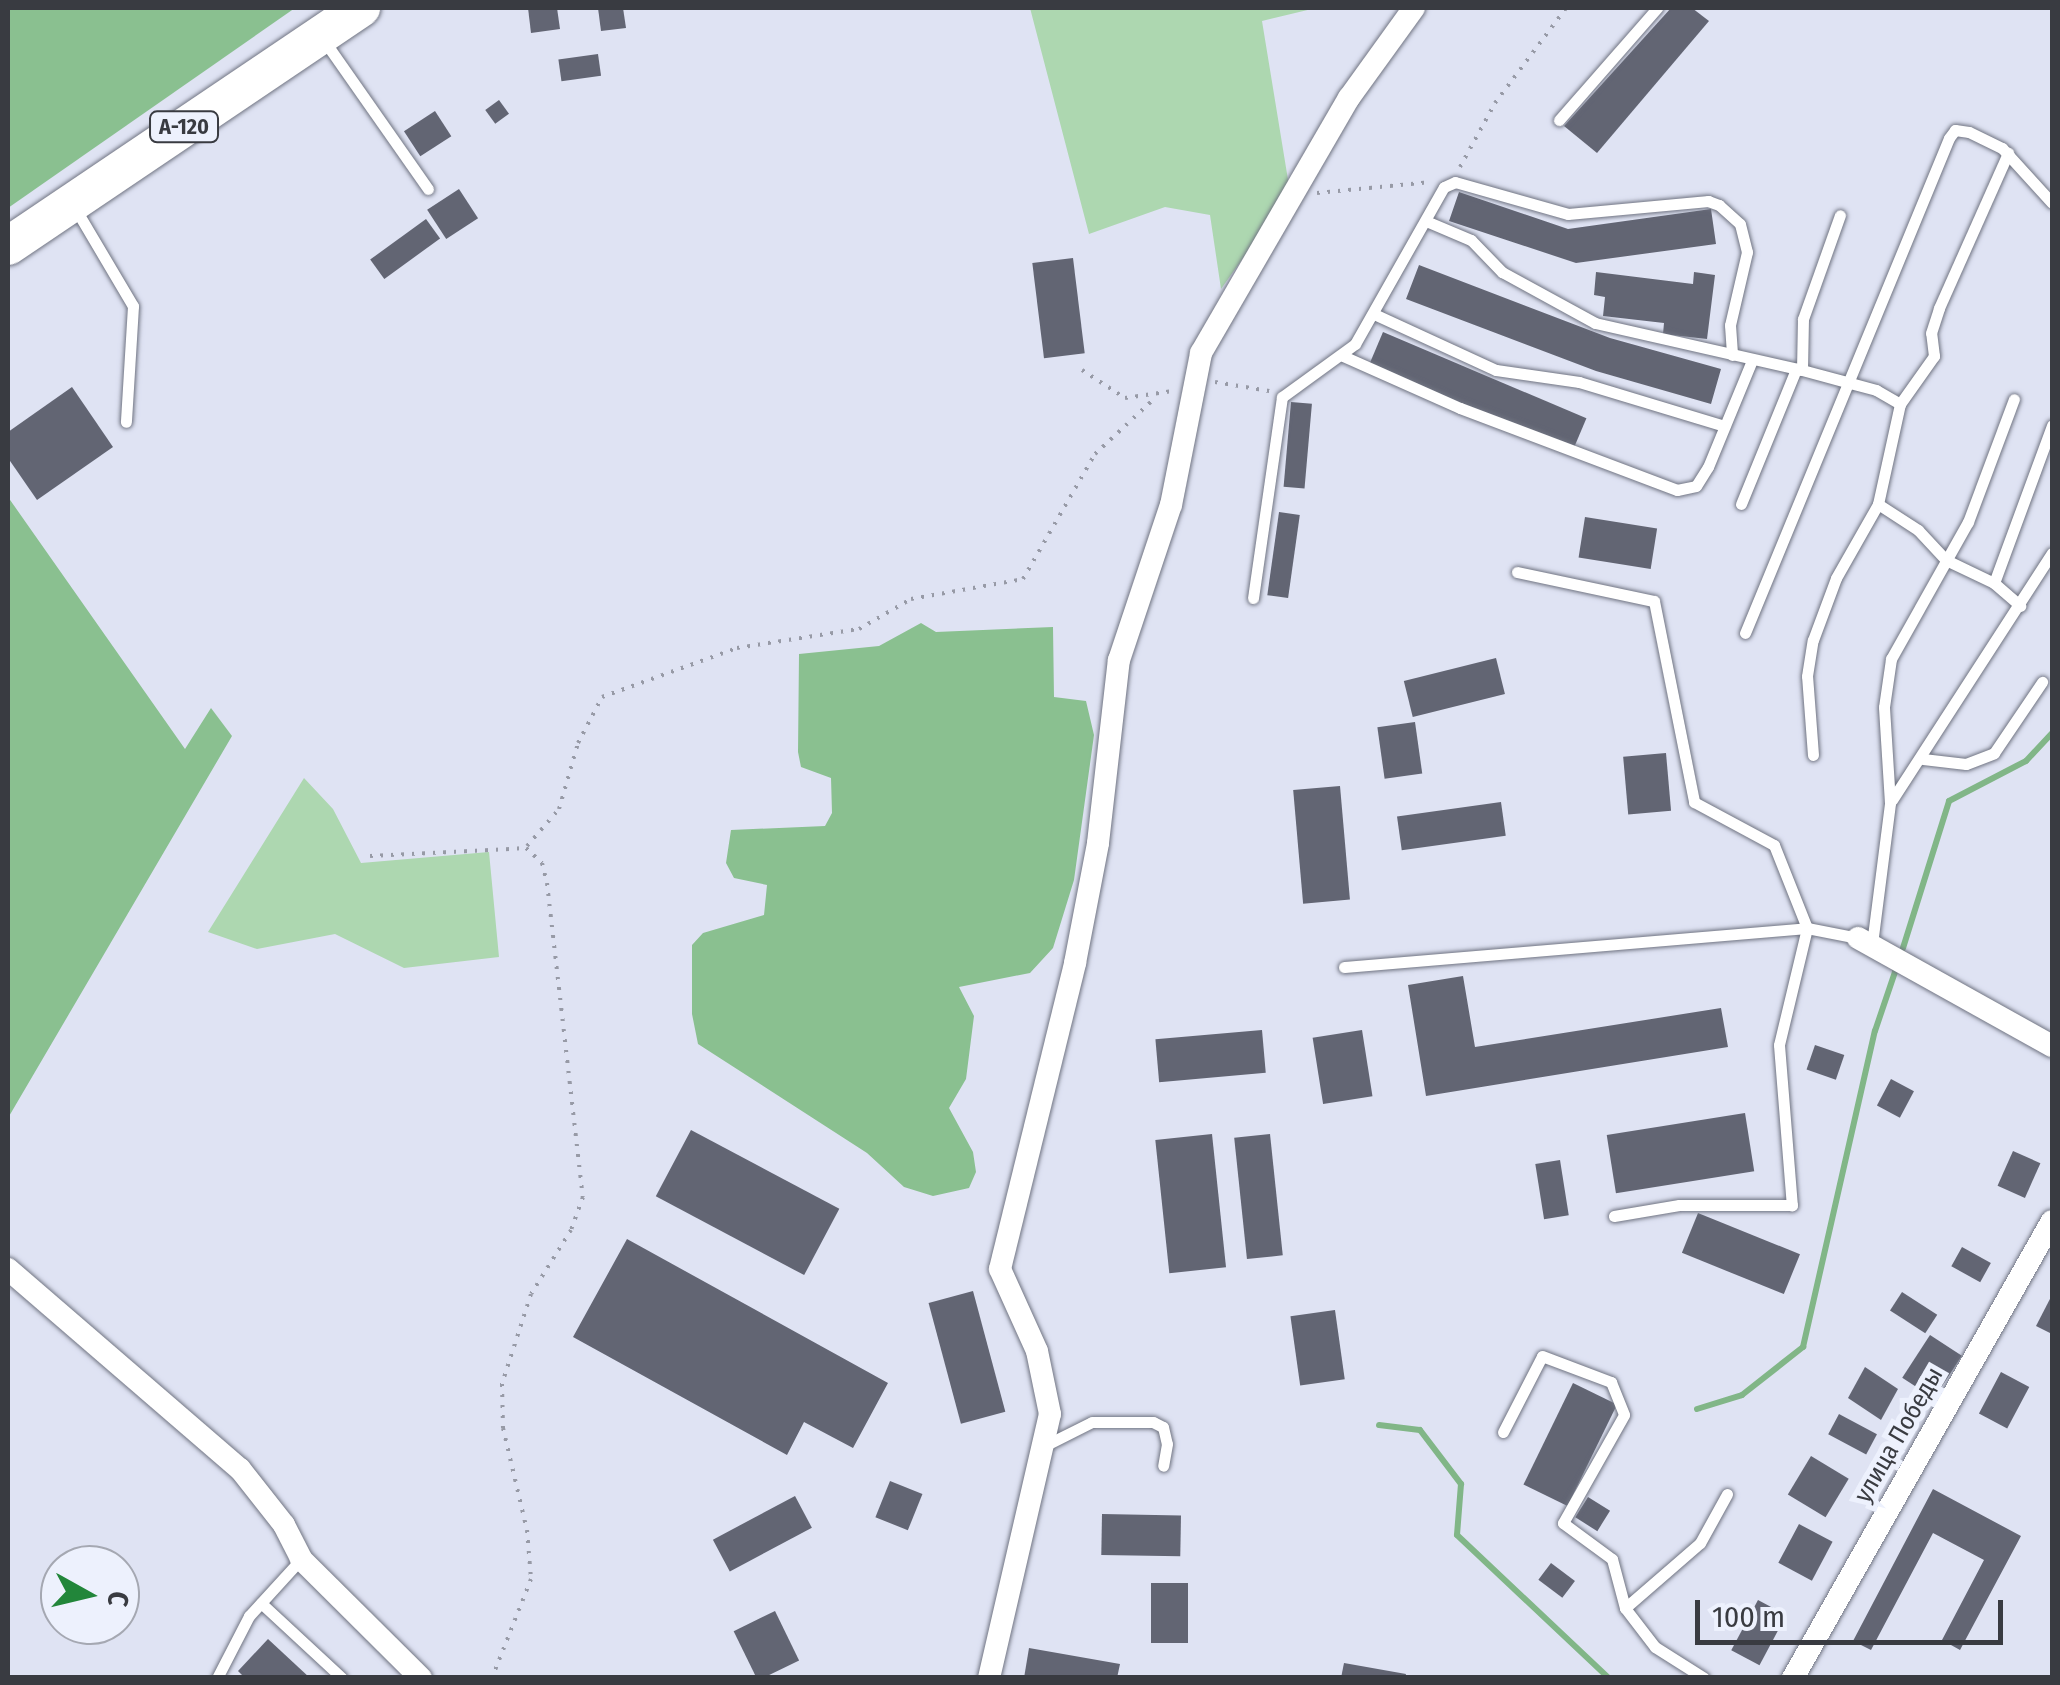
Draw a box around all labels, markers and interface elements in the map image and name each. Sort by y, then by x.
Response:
road number: А-120 [149,110,219,144]
street label: улица Победы [1848,1362,1950,1508]
north arrow [40,1545,140,1645]
scale bar [1700,1580,2008,1642]
text: С [101,1589,136,1609]
text: 100 m [1712,1599,1785,1635]

